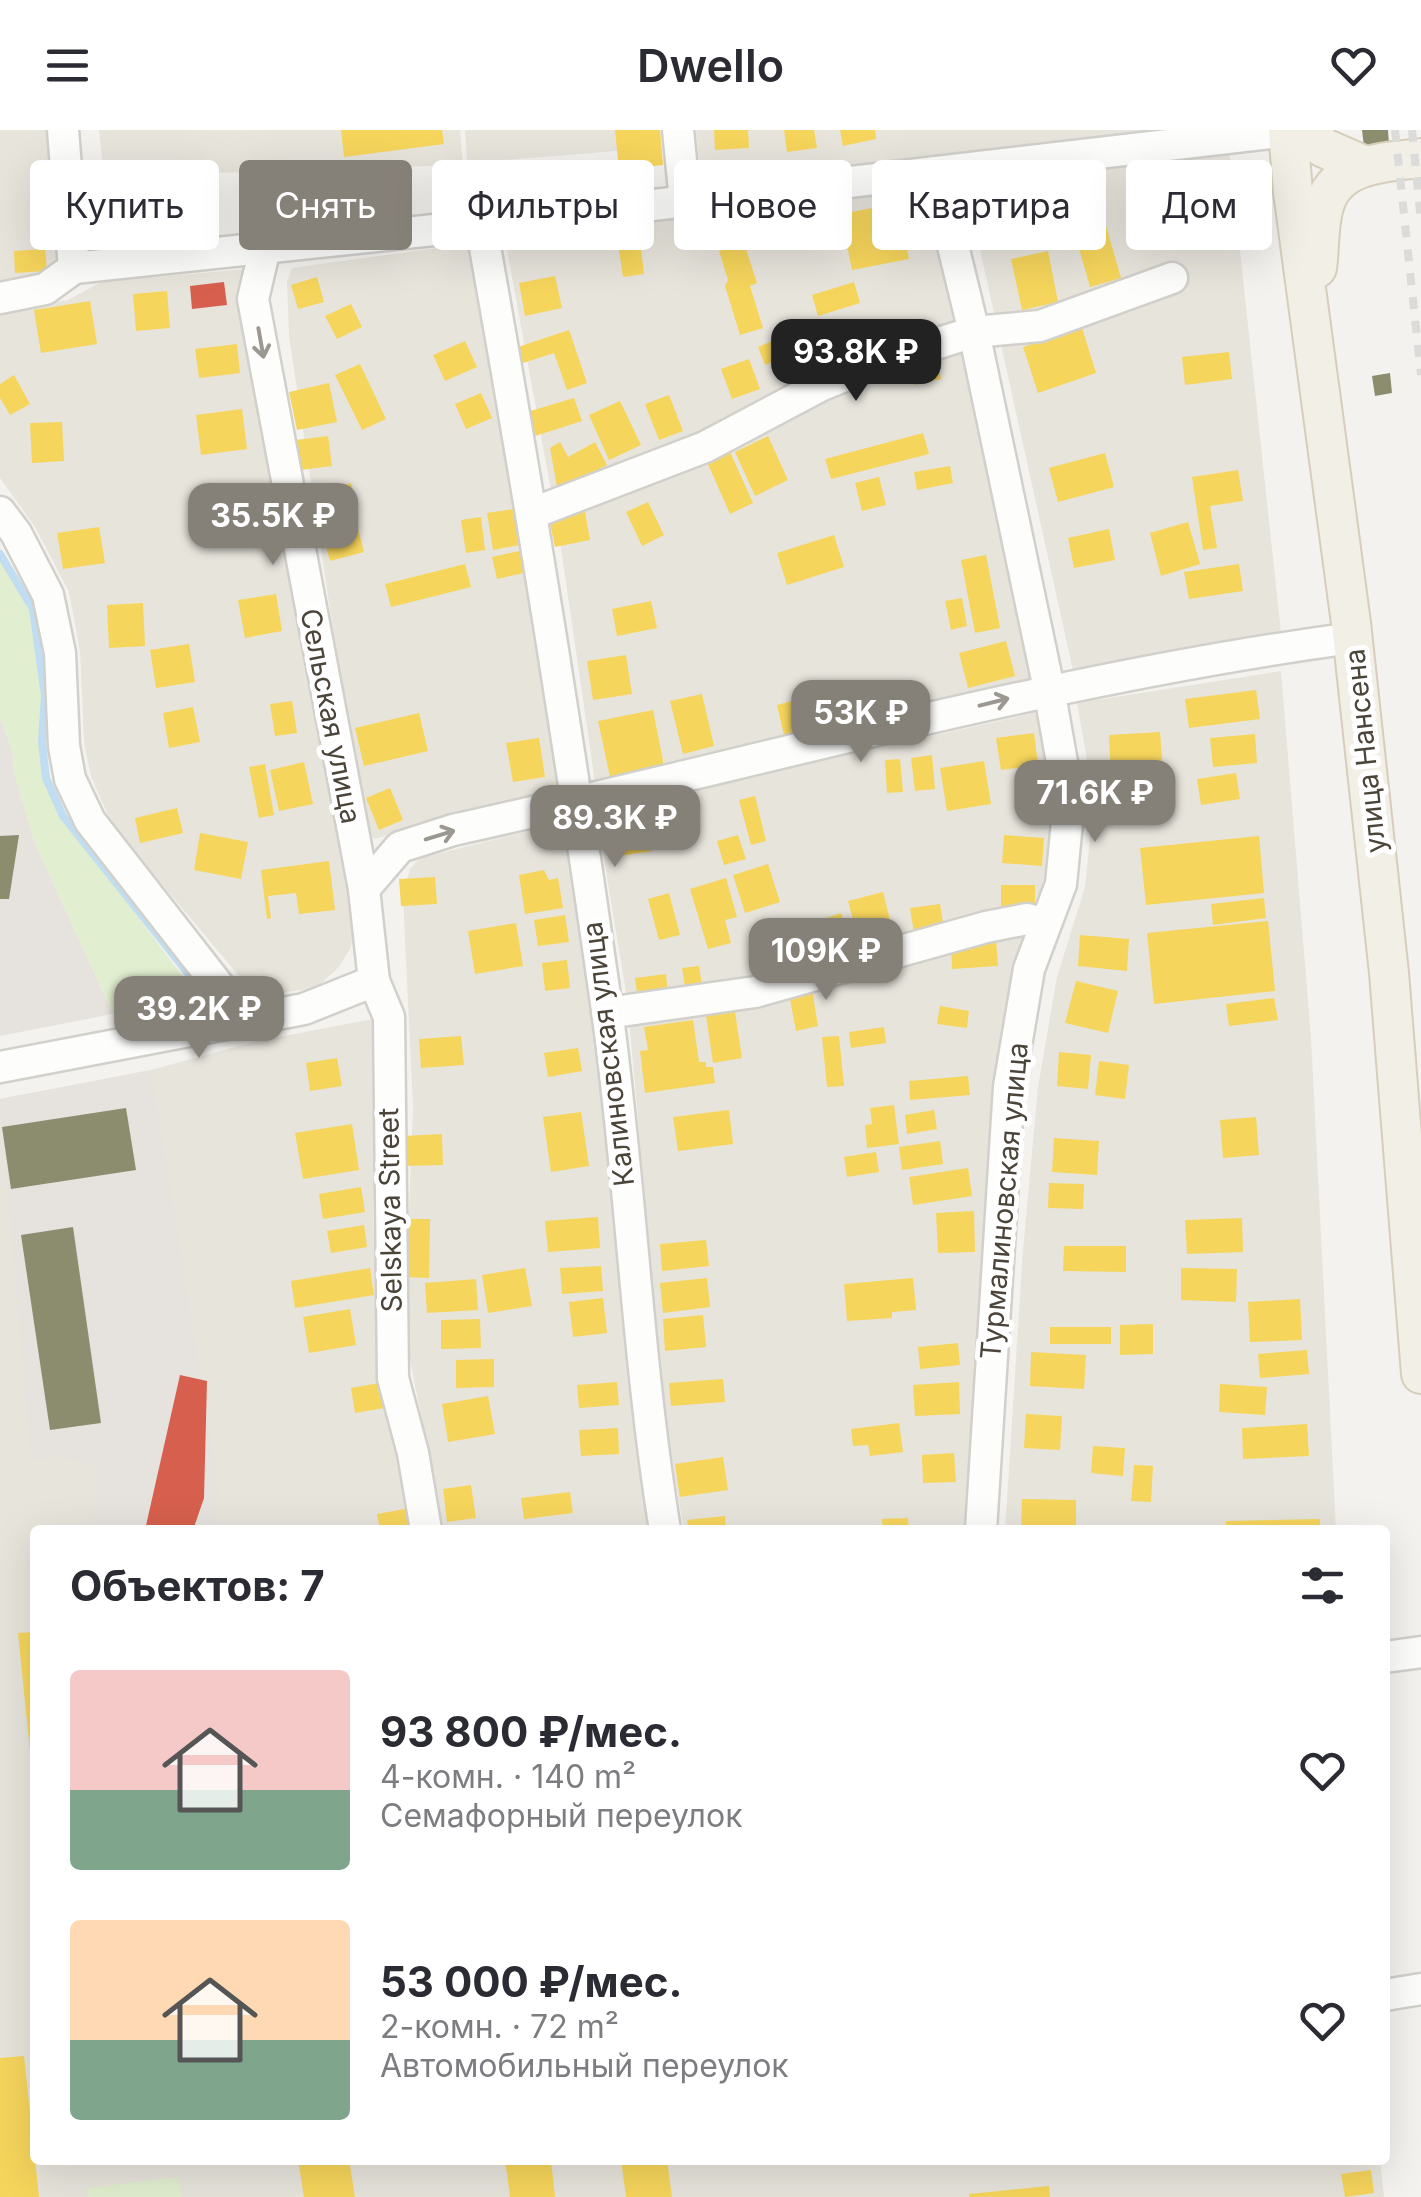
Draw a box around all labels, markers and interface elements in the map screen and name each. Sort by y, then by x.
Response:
icon: menu [40,38,95,93]
text: Dwello [637,38,784,93]
icon: heart [1326,38,1381,93]
chip: Купить [30,160,219,250]
chip: Снять [239,160,412,250]
chip: Фильтры [432,160,654,250]
chip: Новое [674,160,852,250]
chip: Квартира [872,160,1106,250]
chip: Дом [1126,160,1272,250]
pin: 93.8K ₽ [764,319,948,404]
one-way arrow [253,326,272,358]
text: 93.8K ₽ [793,332,919,371]
pin: 35.5K ₽ [181,483,365,568]
text: 35.5K ₽ [210,496,336,535]
street label: Сельская улица [293,606,369,826]
street label: улица Нансена [1337,647,1393,855]
pin: 53K ₽ [791,680,931,765]
one-way arrow [977,692,1009,710]
text: 53K ₽ [813,693,909,732]
pin: 71.6K ₽ [1003,760,1187,845]
text: 71.6K ₽ [1036,773,1154,812]
pin: 89.3K ₽ [523,785,707,870]
text: 89.3K ₽ [552,798,678,837]
one-way arrow [424,824,455,842]
pin: 109K ₽ [745,918,907,1003]
street label: Калиновская улица [575,920,641,1188]
text: 109K ₽ [771,931,881,970]
pin: 39.2K ₽ [107,976,291,1061]
text: 39.2K ₽ [136,989,262,1028]
street label: Турмалиновская улица [973,1041,1035,1361]
street label: Selskaya Street [371,1107,409,1313]
icon: filters [1295,1558,1350,1613]
text: Объектов: 7 [70,1560,325,1611]
text: 93 800 ₽/мес. [380,1706,682,1757]
icon: home [150,1710,270,1830]
icon: heart [1295,1743,1350,1798]
text: 4-комн. · 140 m² [380,1757,636,1796]
text: Семафорный переулок [380,1796,742,1835]
text: 53 000 ₽/мес. [380,1956,682,2007]
icon: home [150,1960,270,2080]
icon: heart [1295,1993,1350,2048]
text: 2-комн. · 72 m² [380,2007,619,2046]
text: Автомобильный переулок [380,2046,789,2085]

